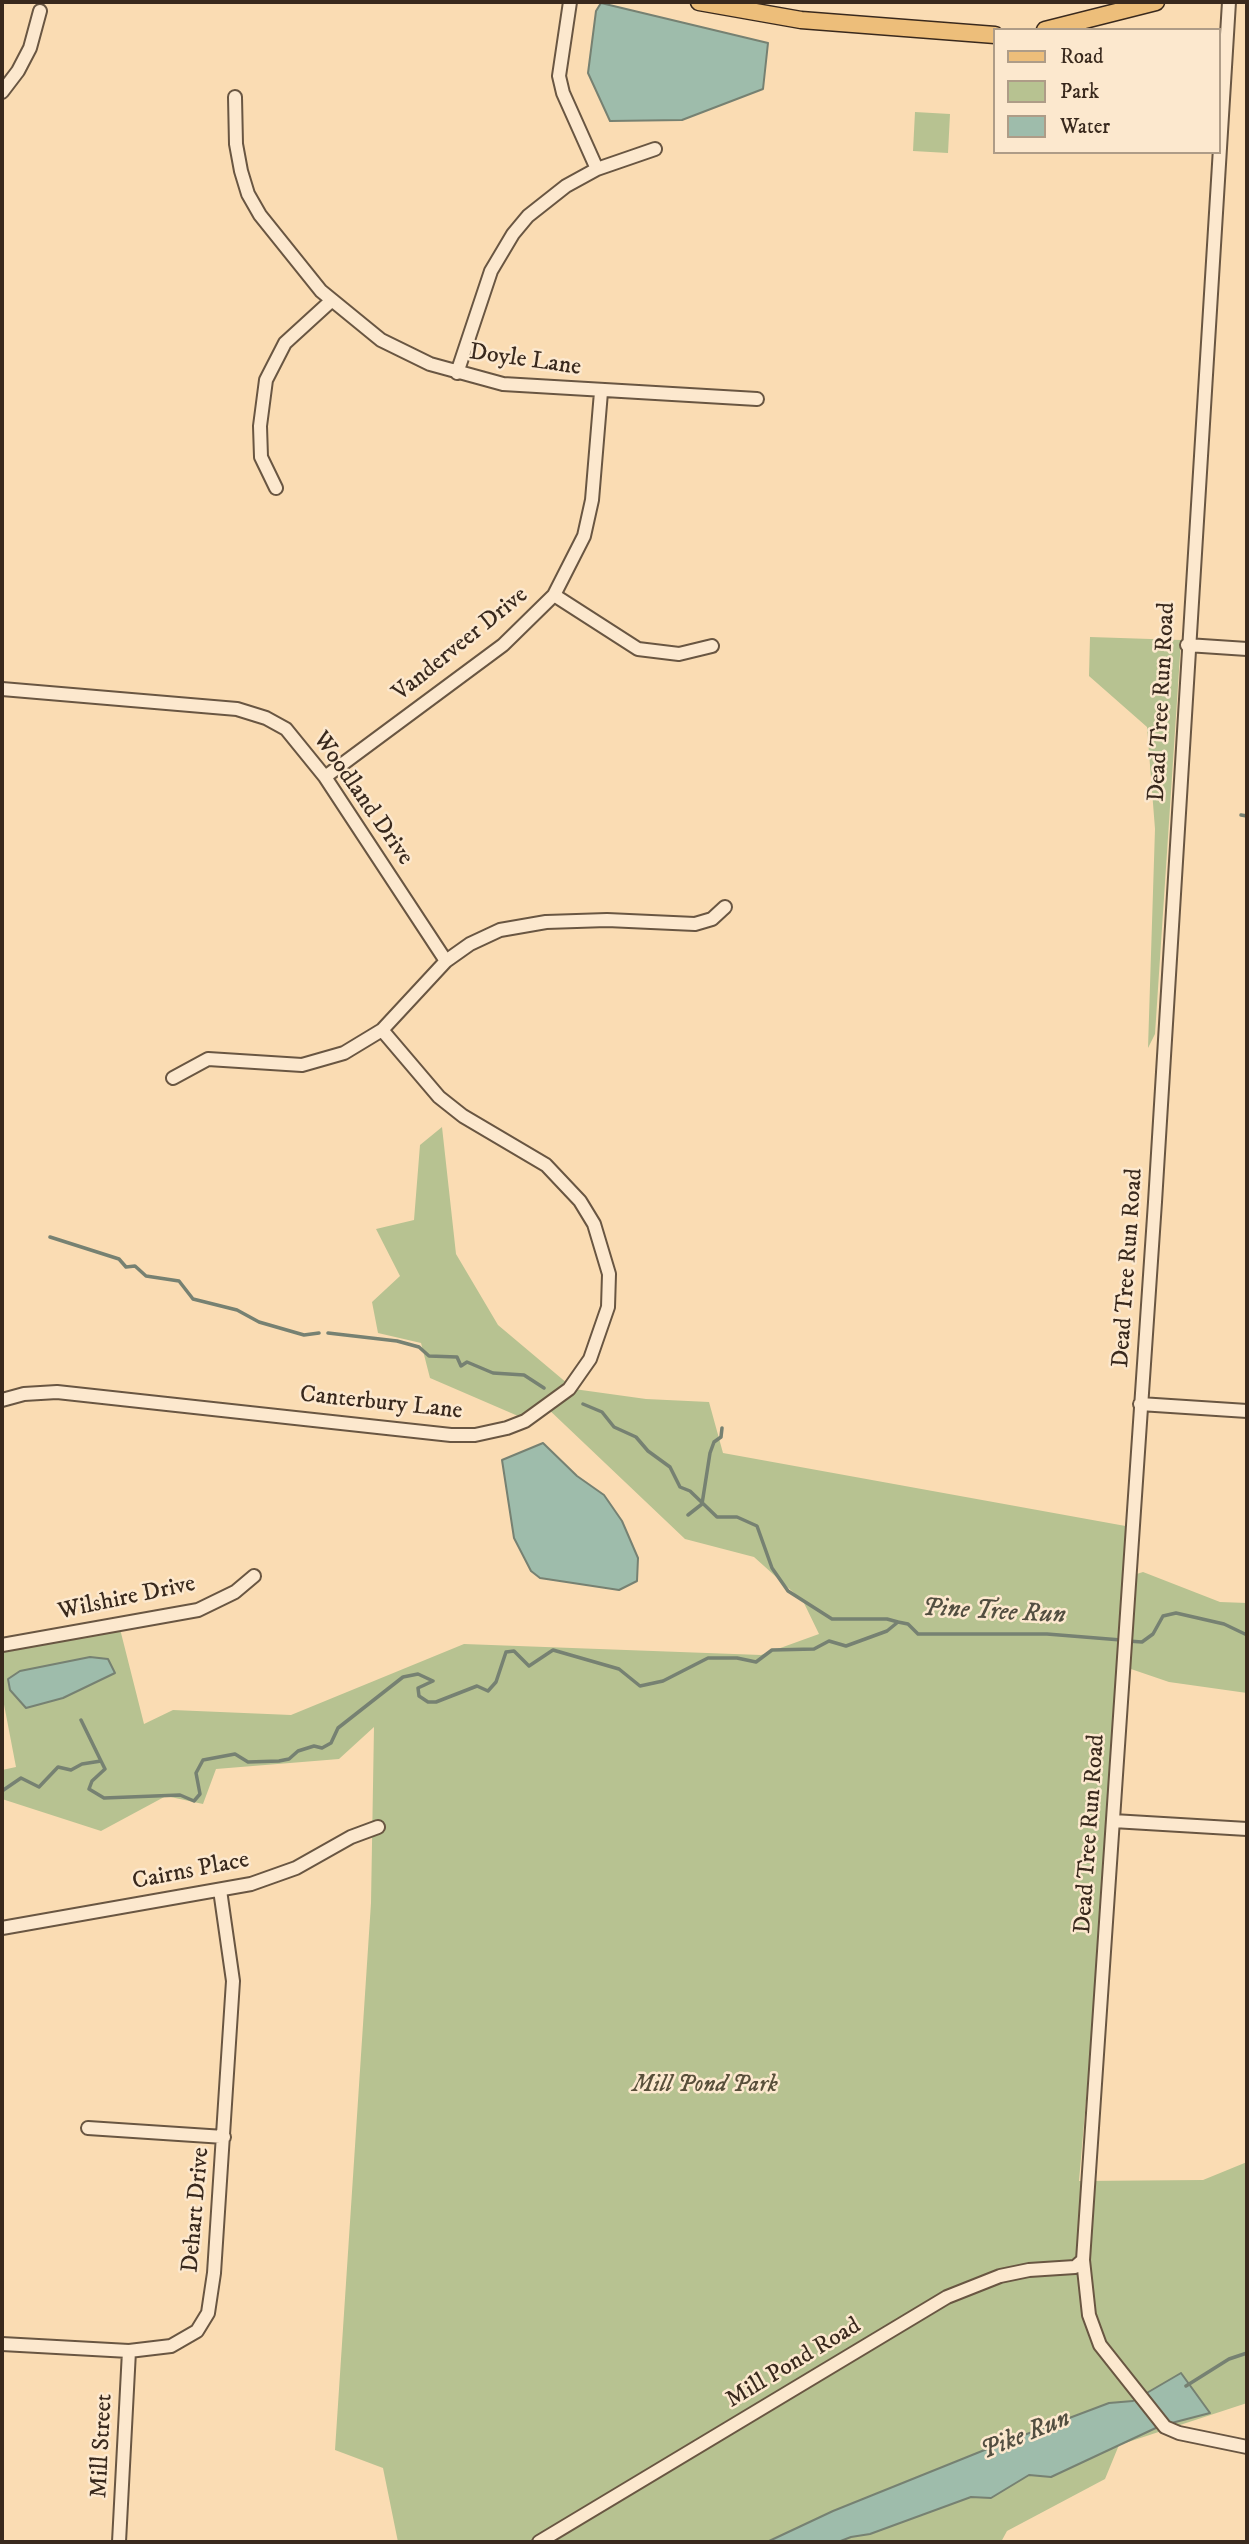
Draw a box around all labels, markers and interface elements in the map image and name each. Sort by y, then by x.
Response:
legend [993,28,1221,154]
text: Road [1060,44,1104,70]
text: Park [1060,79,1099,105]
text: Water [1060,114,1110,140]
street label: Doyle Lane [467,339,583,383]
street label: Vanderveer Drive [388,582,534,708]
street label: Dead Tree Run Road [1143,602,1183,802]
street label: Woodland Drive [305,727,419,871]
street label: Dead Tree Run Road [1108,1167,1150,1369]
street label: Canterbury Lane [298,1381,464,1427]
street label: Wilshire Drive [56,1570,198,1628]
water label: Pine Tree Run [921,1594,1067,1632]
street label: Dead Tree Run Road [1070,1733,1112,1935]
street label: Cairns Place [130,1847,252,1897]
park label: Mill Pond Park [632,2072,778,2100]
street label: Dehart Drive [177,2146,217,2274]
street label: Mill Pond Road [721,2312,867,2416]
street label: Mill Street [86,2393,120,2499]
water label: Pike Run [977,2404,1075,2468]

